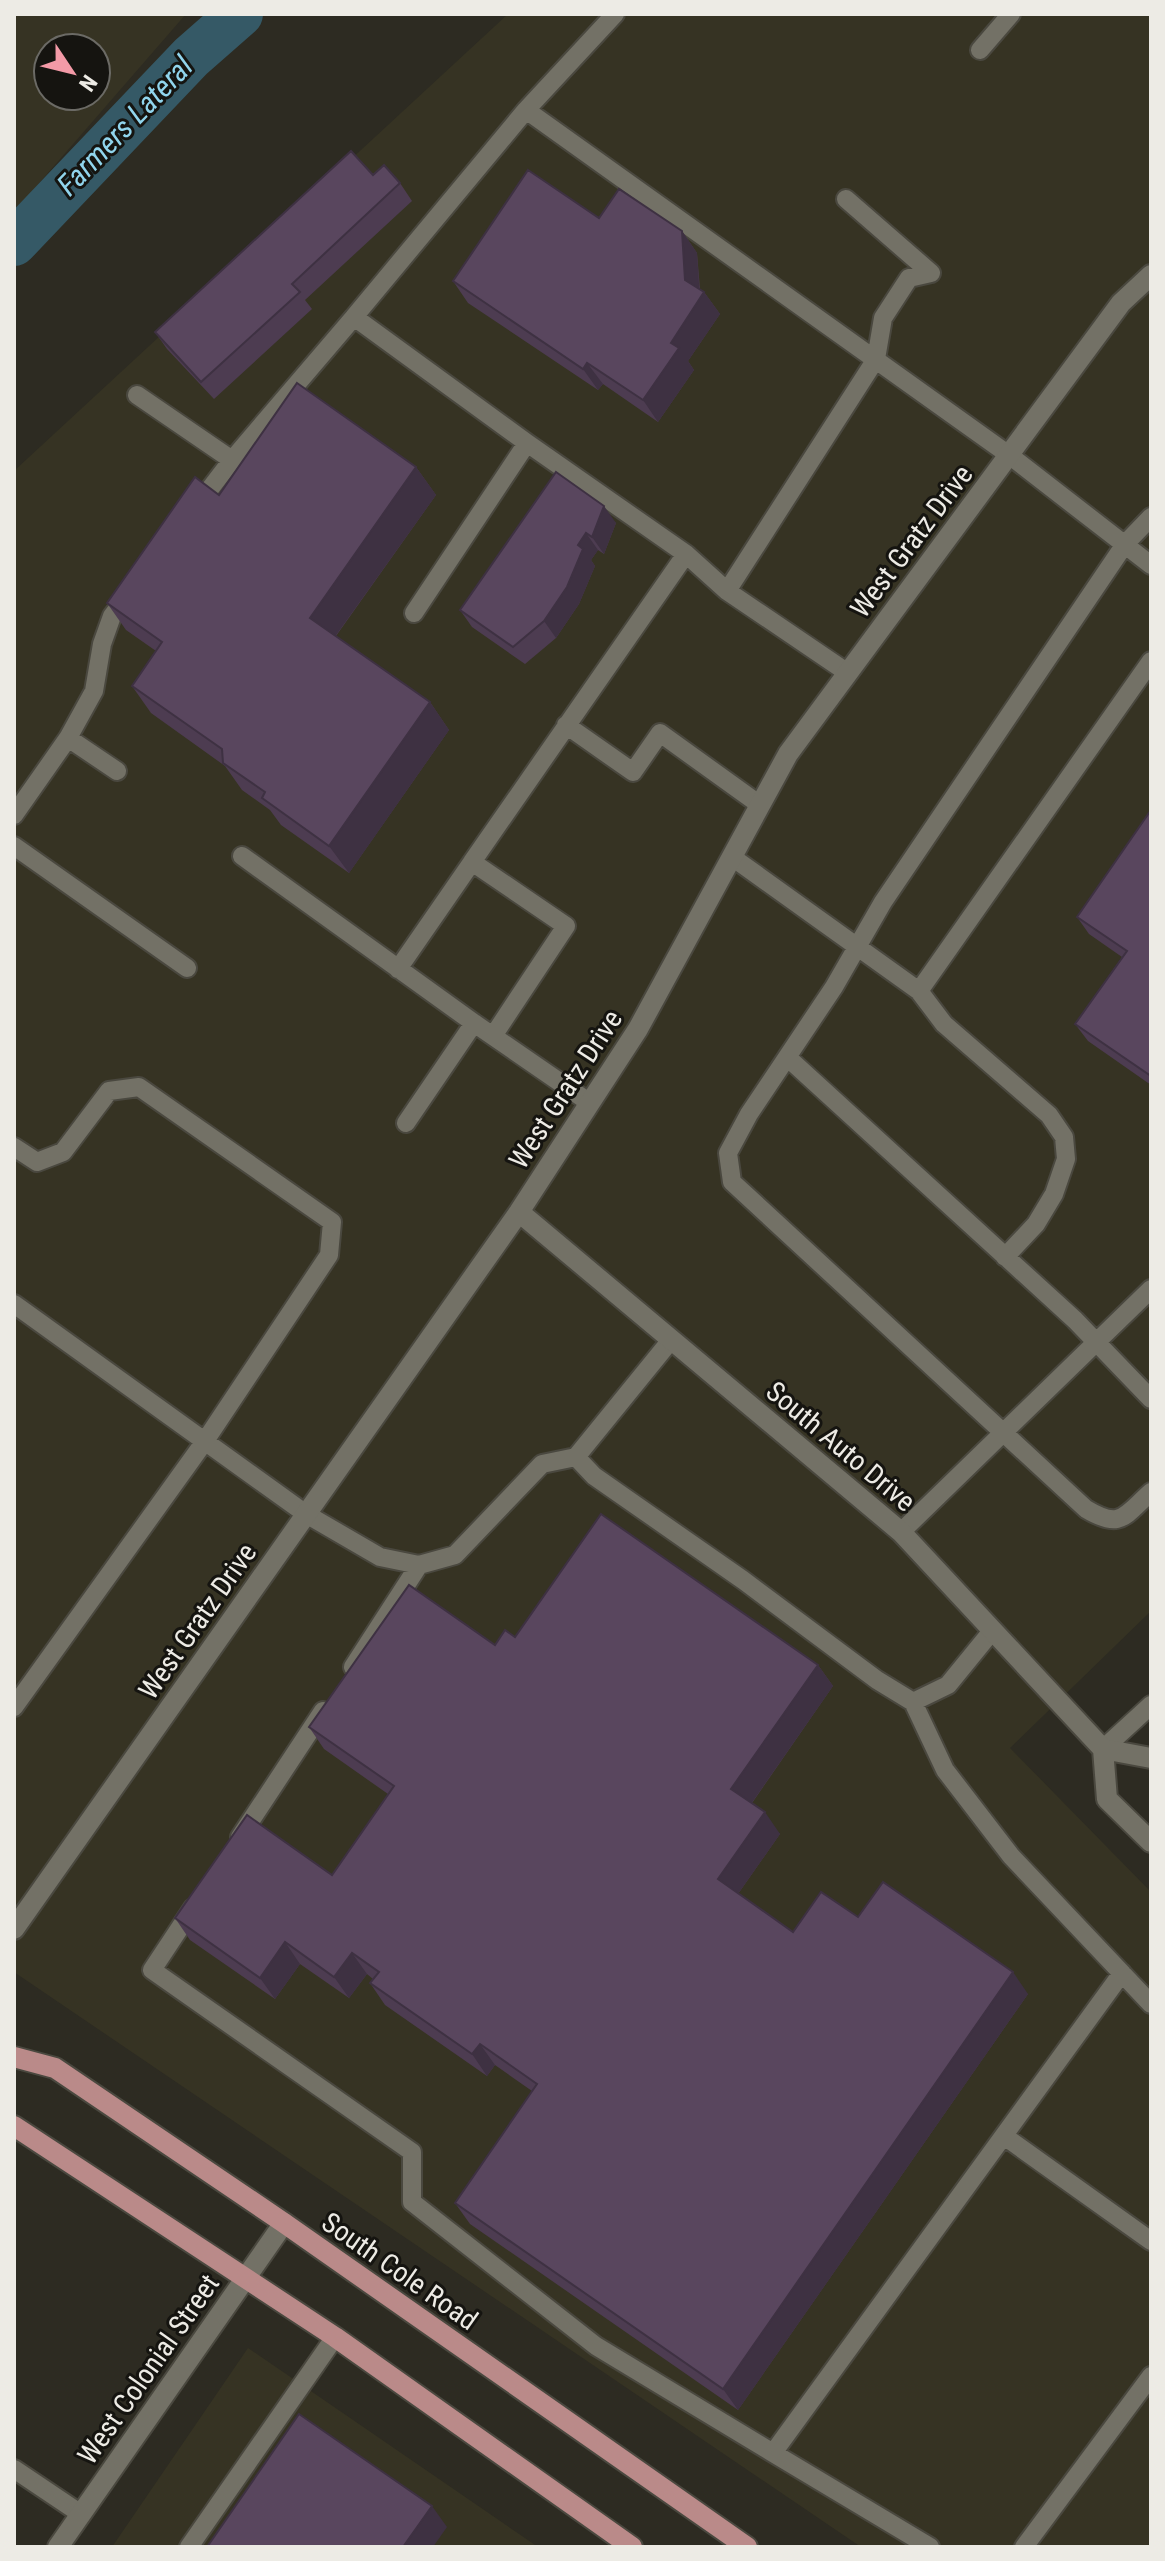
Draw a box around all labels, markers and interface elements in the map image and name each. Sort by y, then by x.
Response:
north arrow [32,32,112,112]
water label: Farmers Lateral [50,49,200,202]
text: N [74,70,102,96]
street label: West Gratz Drive [843,459,979,624]
street label: West Gratz Drive [502,1004,629,1175]
street label: South Auto Drive [760,1375,922,1518]
street label: West Gratz Drive [132,1537,263,1705]
street label: South Cole Road [316,2206,484,2337]
street label: West Colonial Street [71,2268,226,2470]

